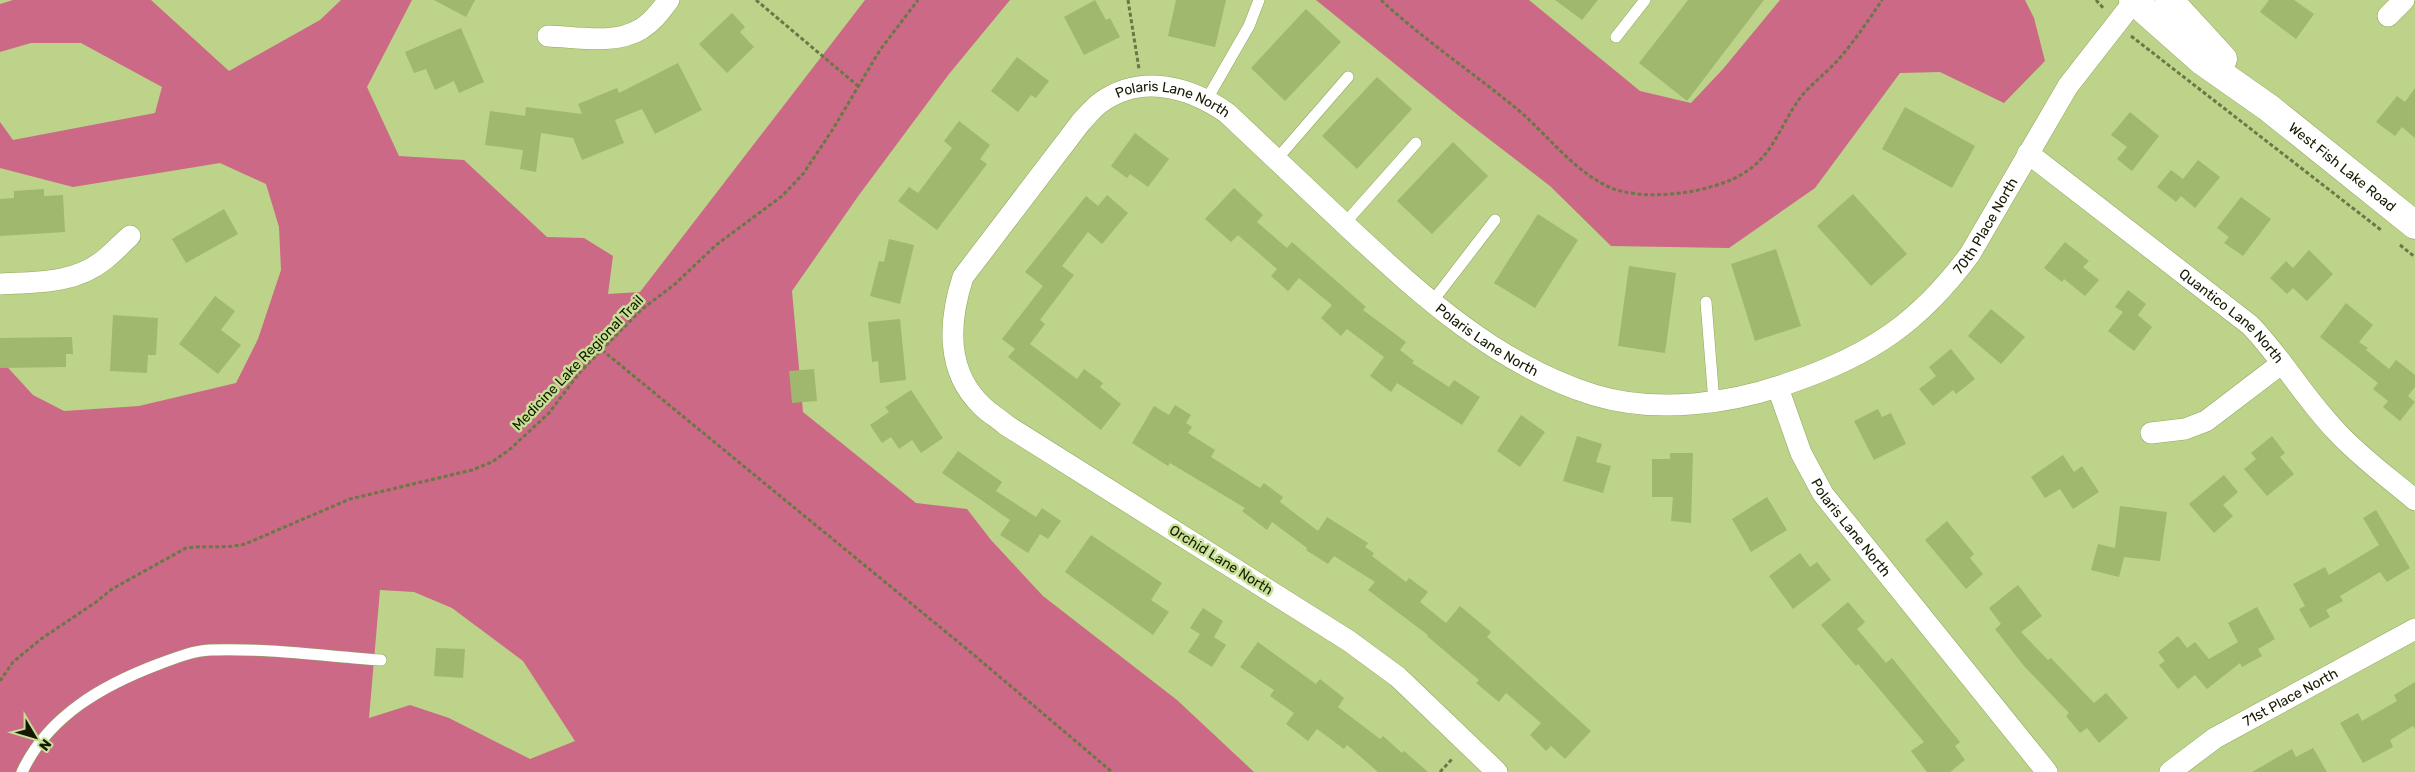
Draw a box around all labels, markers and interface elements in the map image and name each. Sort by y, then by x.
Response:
street label: Polaris Lane North [1113,78,1233,121]
street label: West Fish Lake Road [2285,119,2399,215]
street label: 70th Place North [1949,175,2021,277]
street label: Quantico Lane North [2176,265,2287,366]
street label: Medicine Lake Regional Trail [509,292,647,434]
street label: Polaris Lane North [1432,300,1541,380]
street label: Polaris Lane North [1808,476,1895,580]
street label: Orchid Lane North [1166,521,1276,599]
street label: 71st Place North [2240,664,2341,730]
north arrow [10,712,60,762]
text: N [35,735,55,754]

